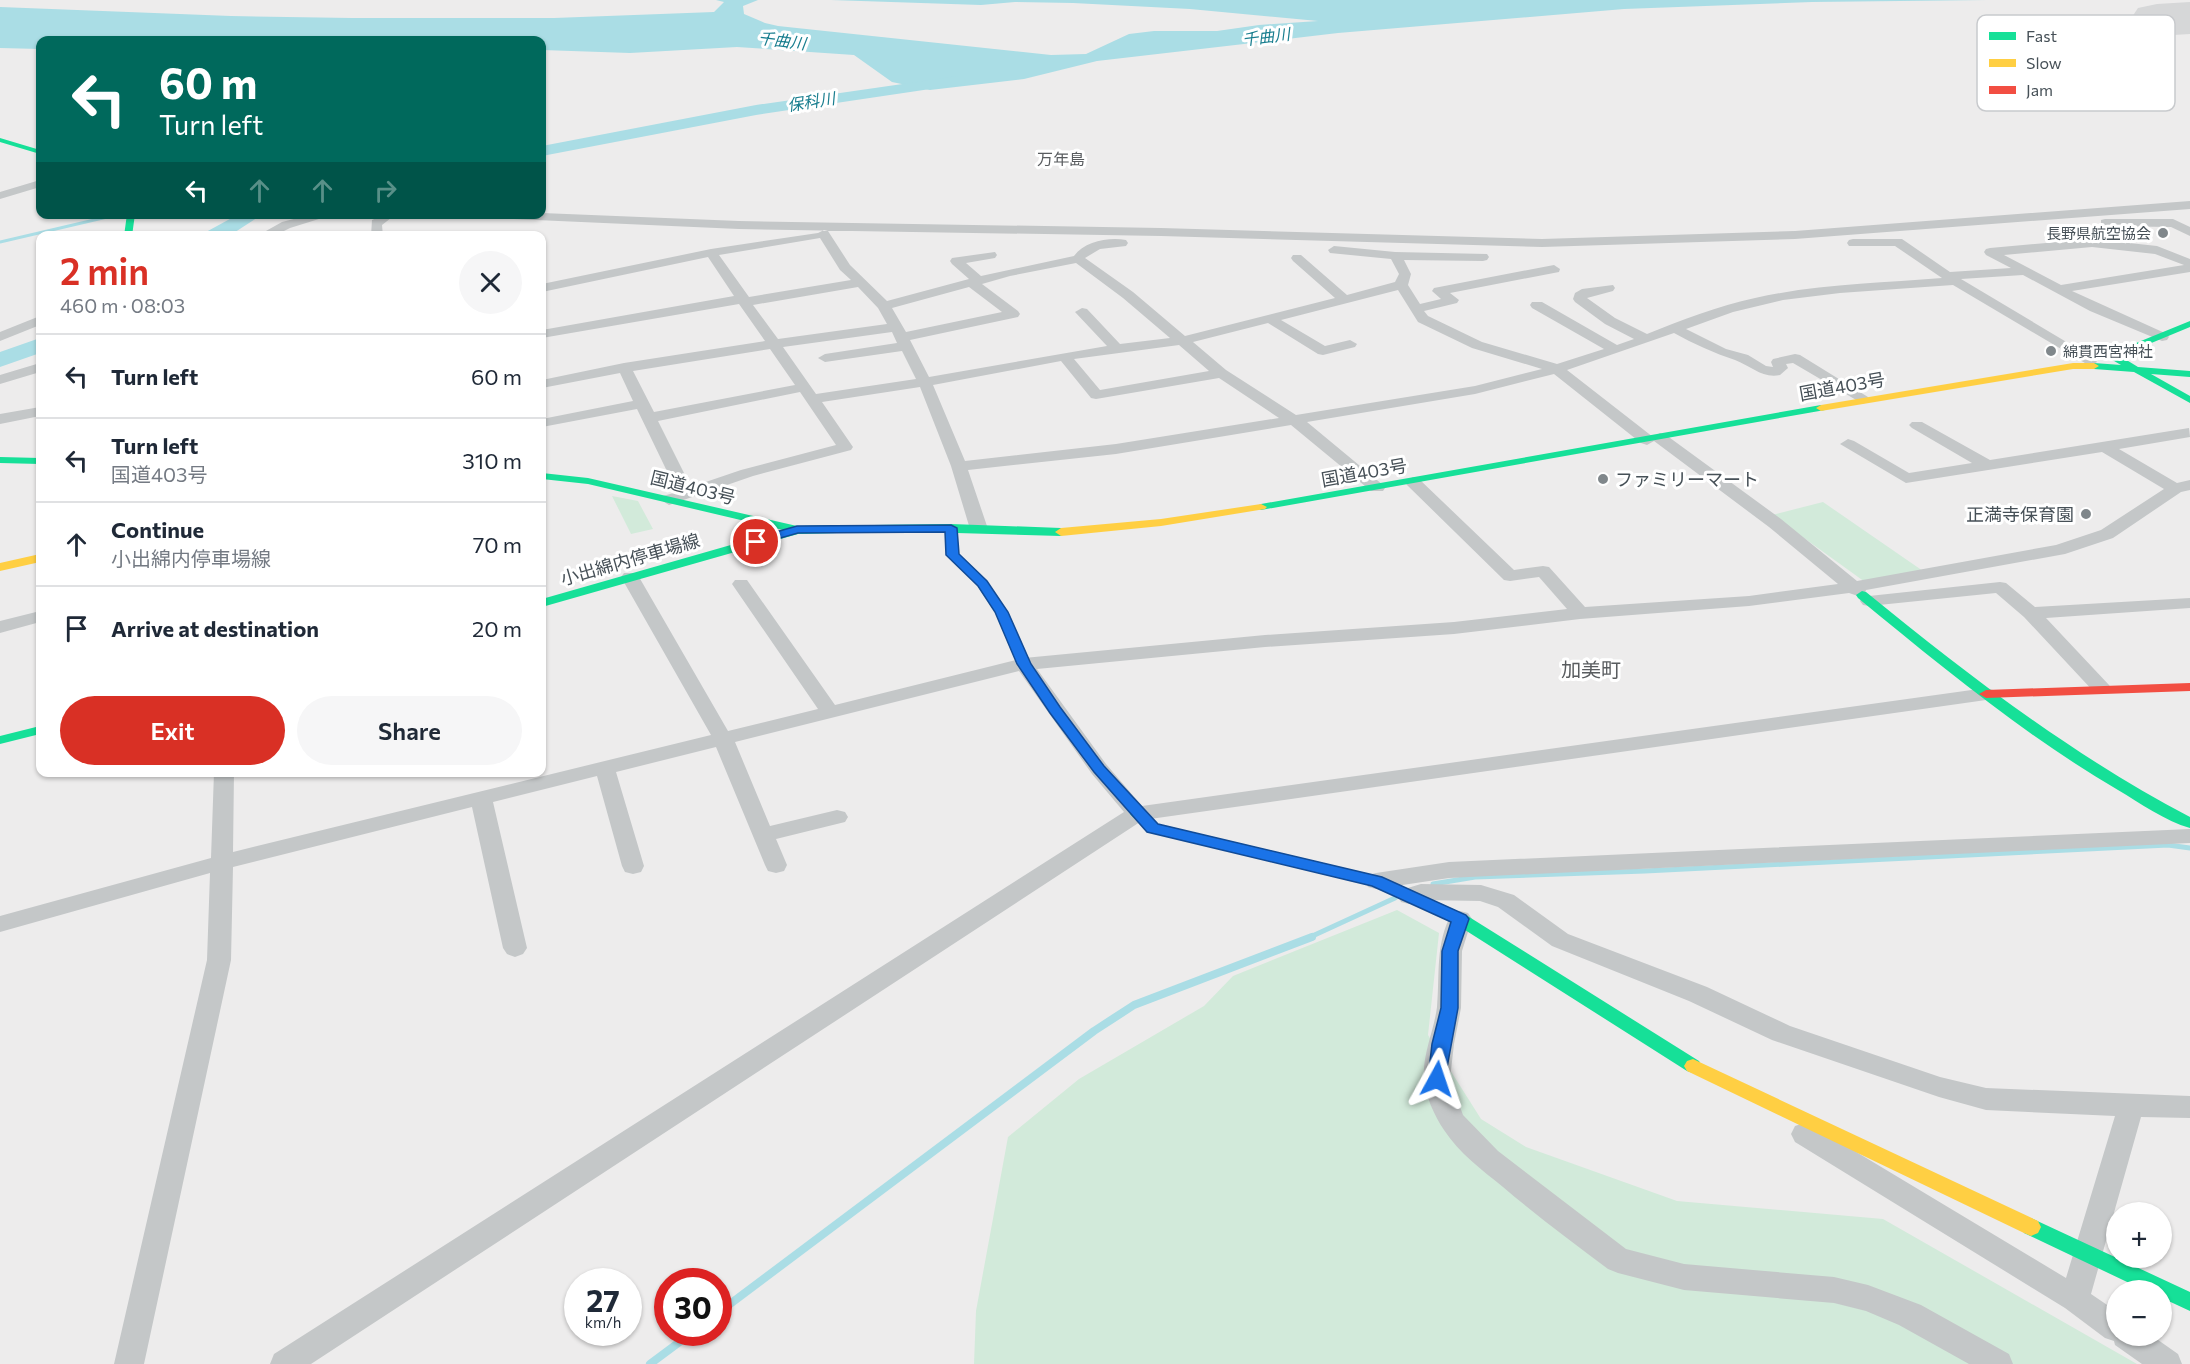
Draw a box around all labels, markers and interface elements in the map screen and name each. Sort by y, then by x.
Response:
legend [1977,15,2175,111]
water label: 千曲川 [1241,23,1293,48]
text: Fast [2026,26,2057,45]
water label: 千曲川 [757,28,809,53]
text: Slow [2026,53,2062,72]
text: 60 m [159,56,258,108]
icon: left [60,60,138,138]
text: Jam [2026,80,2053,99]
water label: 保科川 [786,88,838,114]
text: Turn left [159,108,263,141]
district label: 万年島 [1037,149,1085,168]
icon: left [180,174,213,207]
icon: ahead [243,174,276,207]
icon: ahead [306,174,339,207]
icon: right [369,174,402,207]
place label: 長野県航空協会 [2046,224,2151,242]
marker: 長野県航空協会 [2156,226,2170,240]
text: 2 min [60,248,149,292]
button: close [459,251,522,314]
text: 460 m · 08:03 [60,293,185,317]
place label: 綿貫西宮神社 [2063,342,2153,360]
marker: 綿貫西宮神社 [2044,344,2058,358]
icon: left [60,360,93,393]
text: Turn left [111,363,198,390]
text: 60 m [471,363,522,390]
street label: 国道403号 [1797,368,1887,404]
text: Turn left [111,432,198,459]
icon: left [60,444,93,477]
text: 310 m [462,447,522,474]
street label: 国道403号 [1319,454,1409,490]
text: 国道403号 [111,462,207,486]
street label: 国道403号 [648,466,738,508]
place label: ファミリーマート [1615,468,1759,490]
marker: ファミリーマート [1596,472,1610,486]
place label: 正満寺保育園 [1966,503,2074,525]
marker: 正満寺保育園 [2079,507,2093,521]
text: Continue [111,516,204,543]
pin [730,516,781,567]
icon: arrive [739,525,772,558]
icon: ahead [60,528,93,561]
street label: 小出綿内停車場線 [558,529,702,589]
text: 70 m [473,531,522,558]
text: 小出綿内停車場線 [111,546,271,570]
icon: arrive [60,612,93,645]
text: Arrive at destination [111,615,319,642]
text: 20 m [472,615,522,642]
district label: 加美町 [1561,657,1621,681]
button: Exit [60,696,285,765]
button: Share [297,696,522,765]
position arrow [1405,1047,1469,1111]
map controls [2106,1202,2172,1346]
button: + [2106,1202,2172,1268]
speed limit sign: 30 [654,1268,732,1346]
button: − [2106,1280,2172,1346]
text: 27 [586,1281,620,1318]
text: km/h [585,1313,621,1331]

